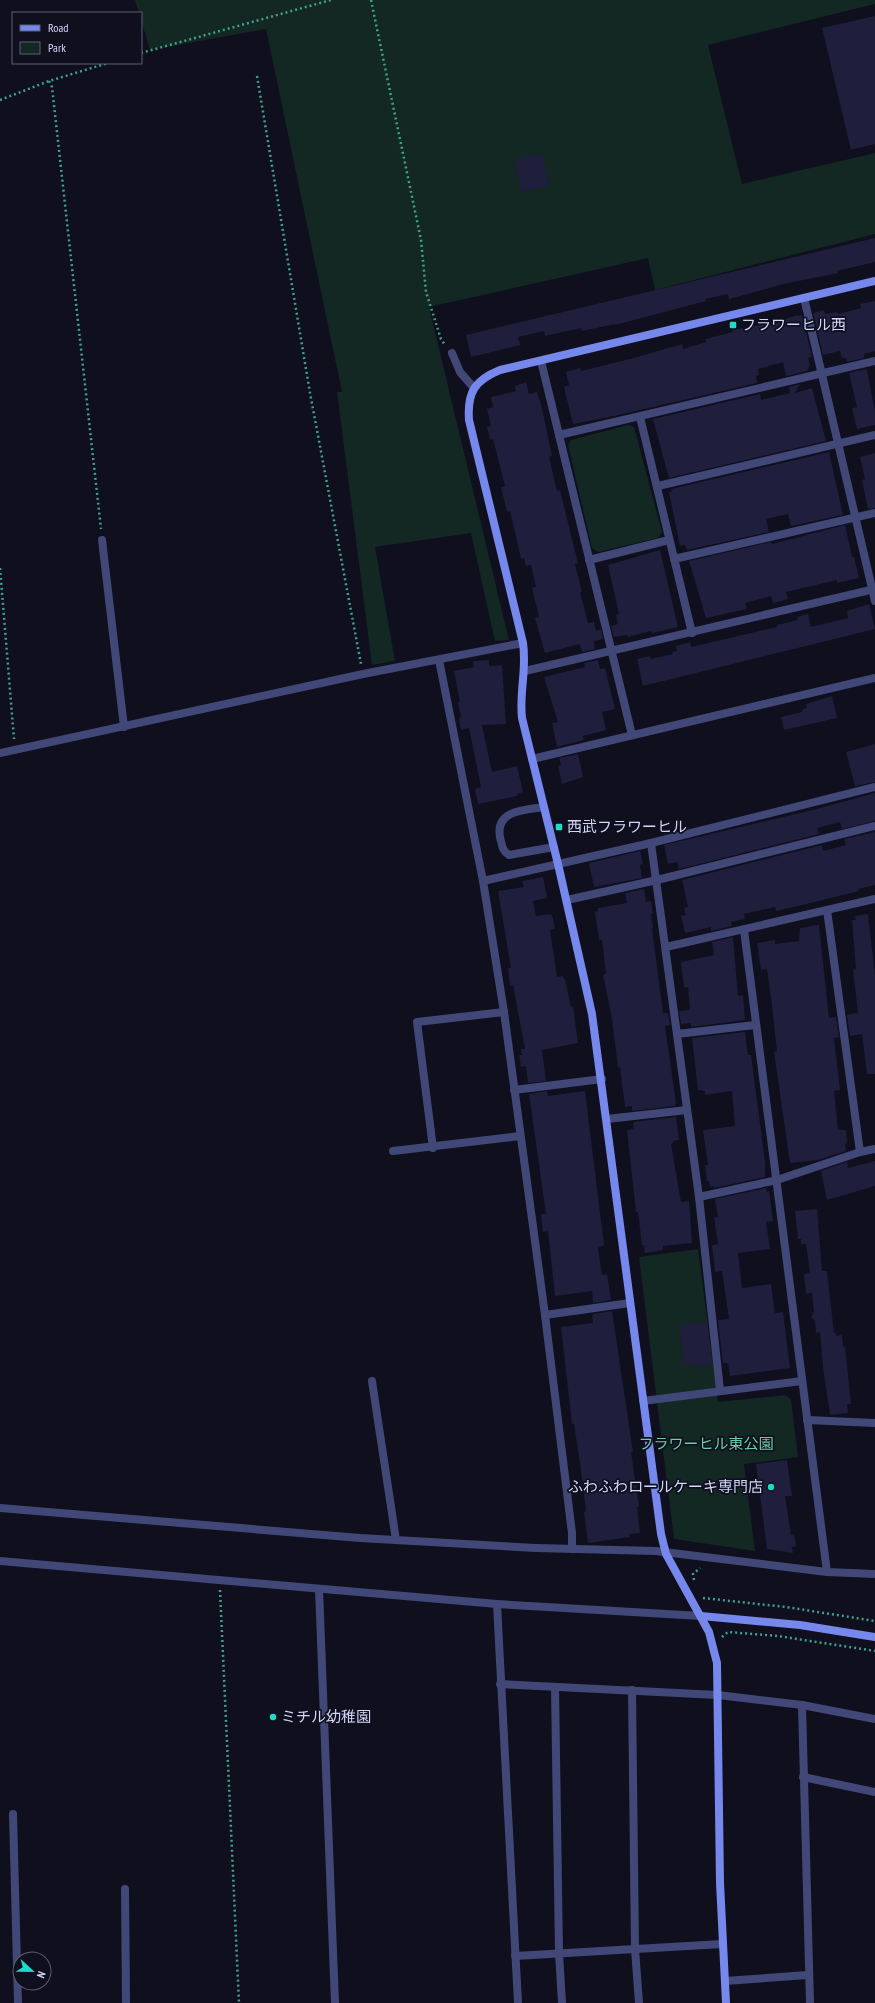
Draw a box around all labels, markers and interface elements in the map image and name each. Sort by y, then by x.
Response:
legend [12,12,142,64]
text: Road [48,20,68,35]
text: Park [48,40,66,55]
place label: フラワーヒル西 [741,315,846,334]
marker: フラワーヒル西 [728,320,738,330]
place label: 西武フラワーヒル [567,817,687,836]
marker: 西武フラワーヒル [554,822,564,832]
park label: フラワーヒル東公園 [638,1434,774,1453]
place label: ふわふわロールケーキ専門店 [568,1477,763,1496]
marker: ふわふわロールケーキ専門店 [766,1482,776,1492]
place label: ミチル幼稚園 [281,1707,371,1726]
marker: ミチル幼稚園 [268,1712,278,1722]
north arrow [12,1951,52,1991]
text: N [34,1969,49,1980]

